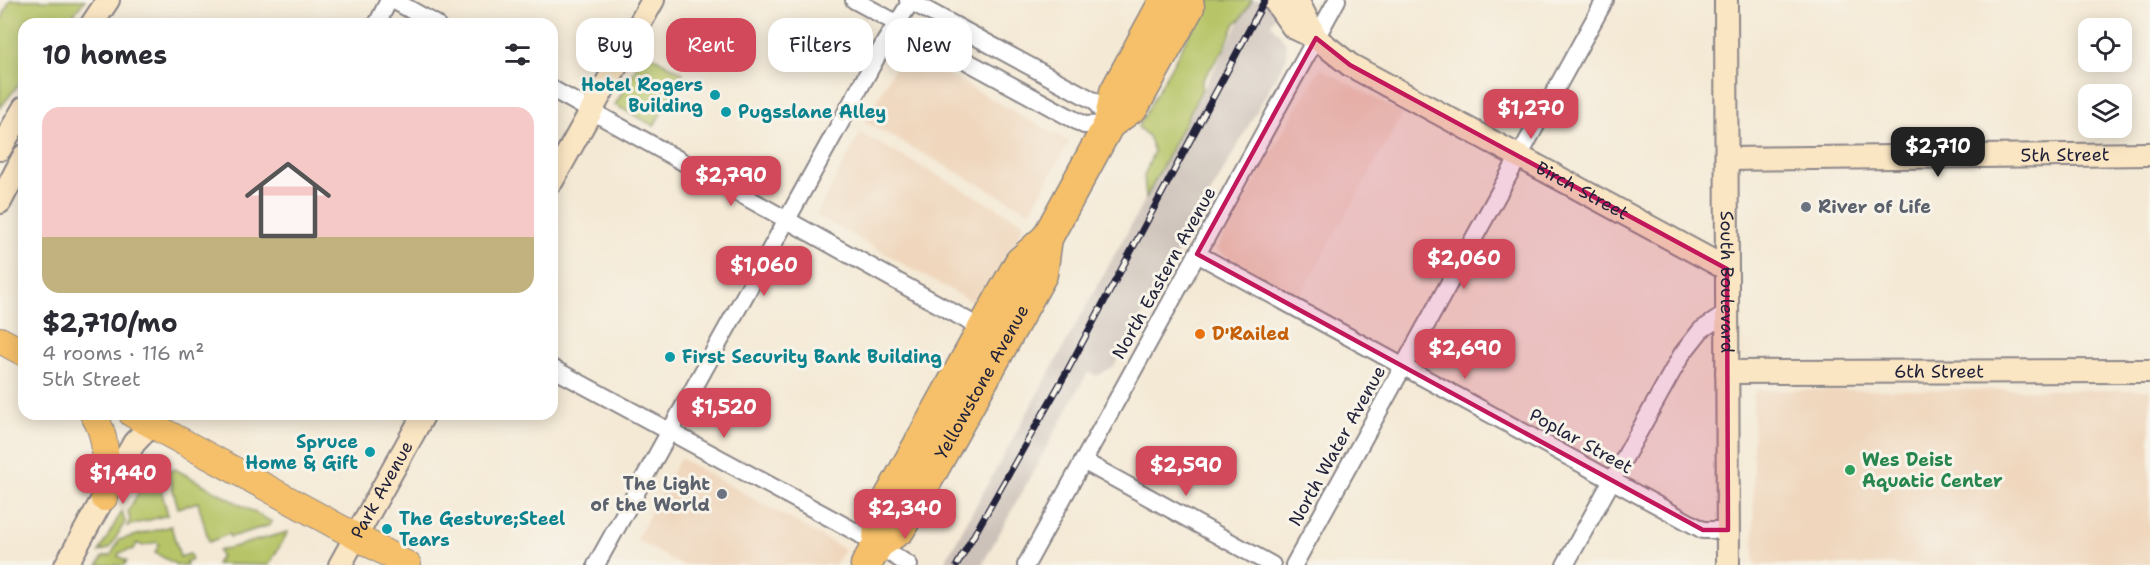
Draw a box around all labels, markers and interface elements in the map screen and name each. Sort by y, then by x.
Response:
chip: Buy [576,18,654,72]
chip: Rent [666,18,756,72]
chip: Filters [768,18,873,72]
chip: New [885,18,972,72]
map controls [2078,18,2132,138]
button: locate [2078,18,2132,72]
text: 10 homes [42,37,167,72]
icon: filters [501,38,534,71]
place label: Hotel Rogers Building [581,73,703,118]
button: layers [2078,84,2132,138]
marker: Hotel Rogers Building [708,88,722,102]
pin: $1,270 [1482,89,1580,140]
text: $1,270 [1497,95,1565,121]
place label: Pugsslane Alley [738,100,886,124]
marker: Pugsslane Alley [719,105,733,119]
pin: $2,710 [1889,127,1987,178]
text: $2,710 [1905,133,1971,159]
street label: 5th Street [2020,142,2110,168]
icon: home [234,146,342,254]
pin: $2,790 [682,156,780,207]
street label: Birch Street [1532,156,1633,226]
text: $2,790 [695,162,767,188]
street label: North Eastern Avenue [1107,183,1221,363]
place label: River of Life [1818,195,1931,219]
marker: River of Life [1799,200,1813,214]
street label: South Boulevard [1715,211,1739,353]
pin: $2,060 [1415,239,1513,290]
text: $2,060 [1427,245,1501,271]
pin: $1,060 [715,246,813,297]
text: $1,060 [730,252,798,278]
street label: Yellowstone Avenue [929,300,1035,463]
text: $2,710/mo [42,305,178,340]
place label: D'Railed [1212,322,1290,346]
marker: D'Railed [1193,327,1207,341]
pin: $2,690 [1416,329,1514,380]
text: $2,690 [1428,335,1502,361]
text: 4 rooms · 116 m² [42,340,204,366]
place label: First Security Bank Building [682,345,942,369]
marker: First Security Bank Building [663,350,677,364]
street label: 6th Street [1894,359,1984,384]
street label: North Water Avenue [1283,361,1391,531]
text: 5th Street [42,366,141,392]
pin: $1,520 [675,388,773,439]
text: $1,520 [691,394,757,420]
street label: Poplar Street [1525,403,1637,479]
place label: Spruce Home & Gift [245,430,358,475]
street label: Park Avenue [345,437,419,543]
marker: Spruce Home & Gift [363,445,377,459]
pin: $2,590 [1137,446,1235,497]
place label: Wes Deist Aquatic Center [1862,448,2003,493]
text: $2,590 [1150,452,1222,478]
pin: $1,440 [74,454,172,505]
text: $1,440 [89,460,157,486]
marker: Wes Deist Aquatic Center [1843,463,1857,477]
place label: The Light of the World [590,472,710,517]
marker: The Light of the World [715,487,729,501]
pin: $2,340 [856,489,954,540]
text: $2,340 [868,495,942,521]
place label: The Gesture;Steel Tears [399,507,565,552]
marker: The Gesture;Steel Tears [380,522,394,536]

